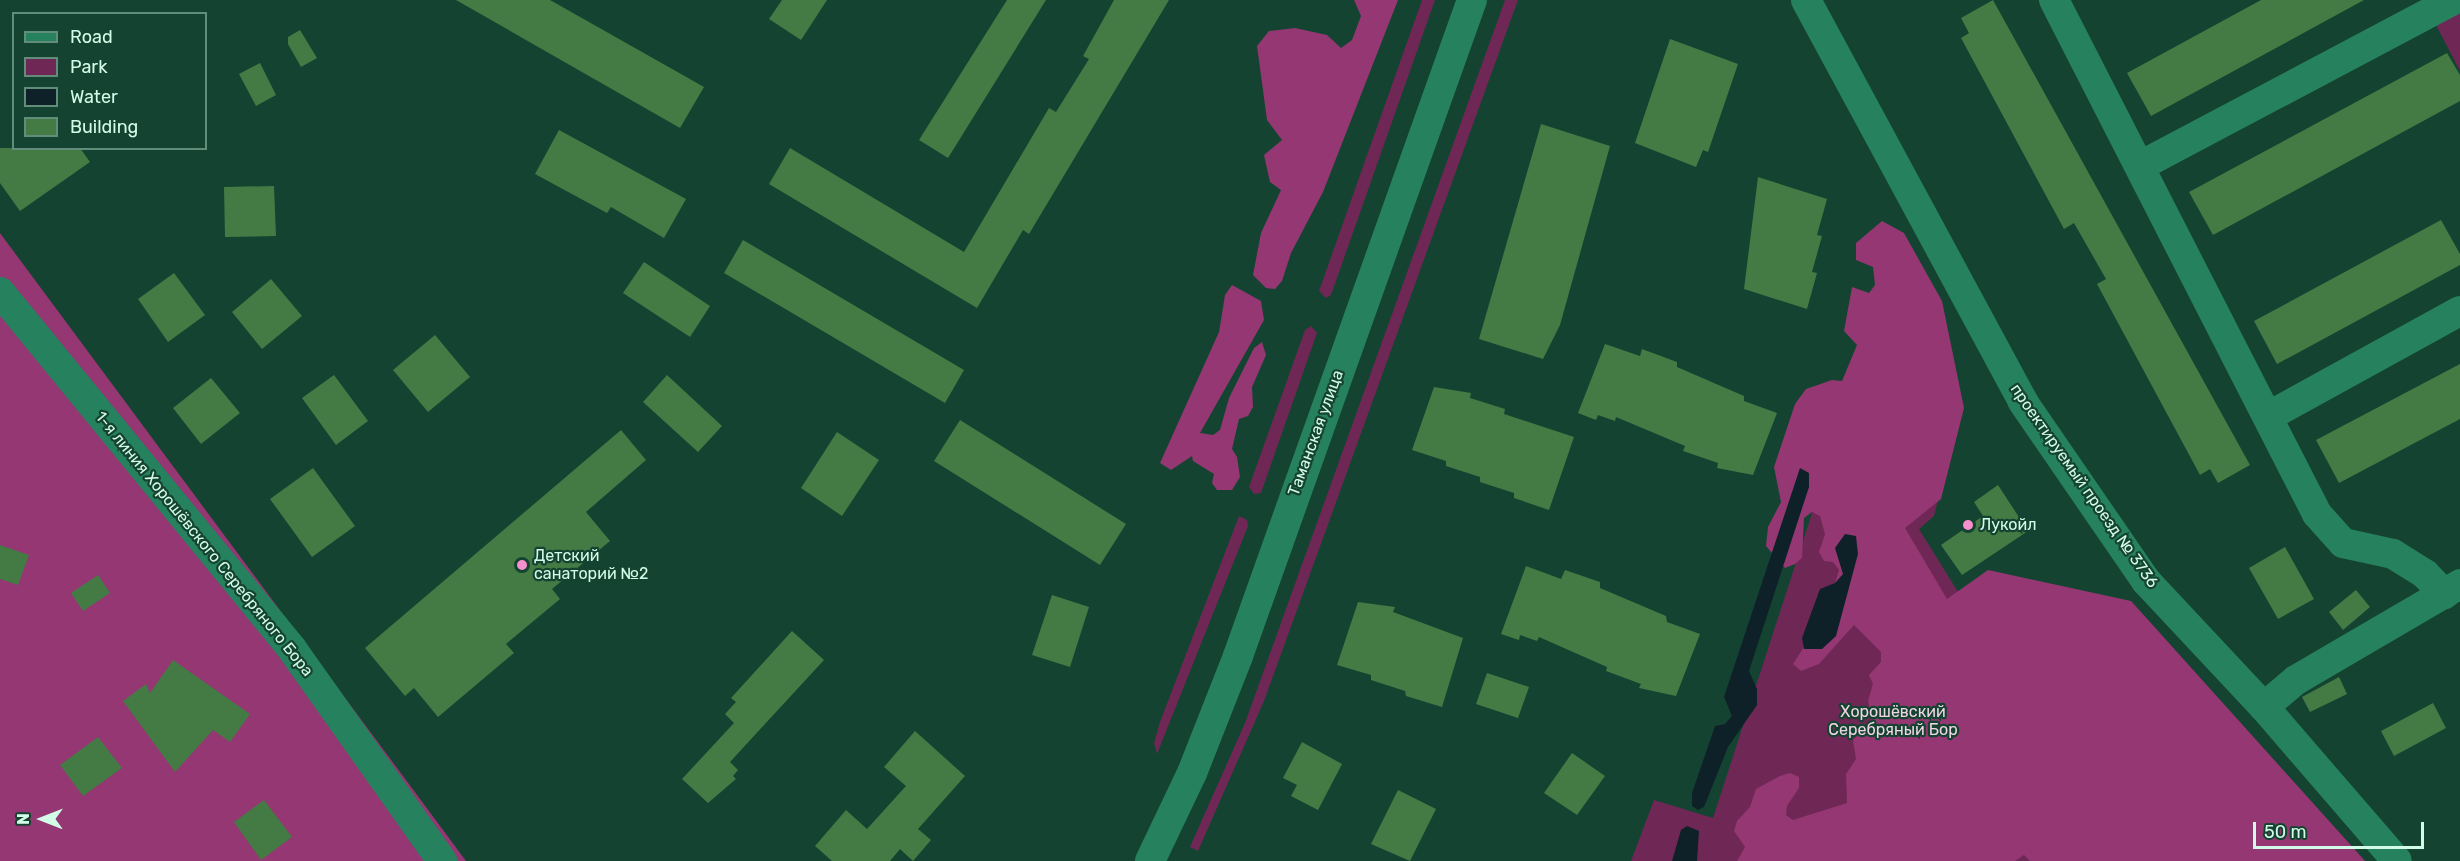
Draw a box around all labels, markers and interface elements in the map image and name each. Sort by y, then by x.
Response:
legend [12,12,207,150]
text: Road [70,26,113,48]
text: Park [70,56,107,78]
text: Water [70,86,118,108]
text: Building [70,116,138,138]
street label: Таманская улица [1284,367,1348,499]
street label: проектируемый проезд № 3736 [2006,380,2162,592]
street label: 1-я линия Хорошёвского Серебряного Бора [91,408,317,680]
place label: Лукойл [1980,515,2036,535]
marker: Лукойл [1961,518,1975,532]
place label: Детский санаторий №2 [534,546,648,584]
marker: Детский санаторий №2 [515,558,529,572]
park label: Хорошёвский Серебряный Бор [1828,702,1958,740]
north arrow [12,789,72,849]
scale bar [2256,810,2427,848]
text: N [14,813,33,825]
text: 50 m [2264,821,2307,843]

